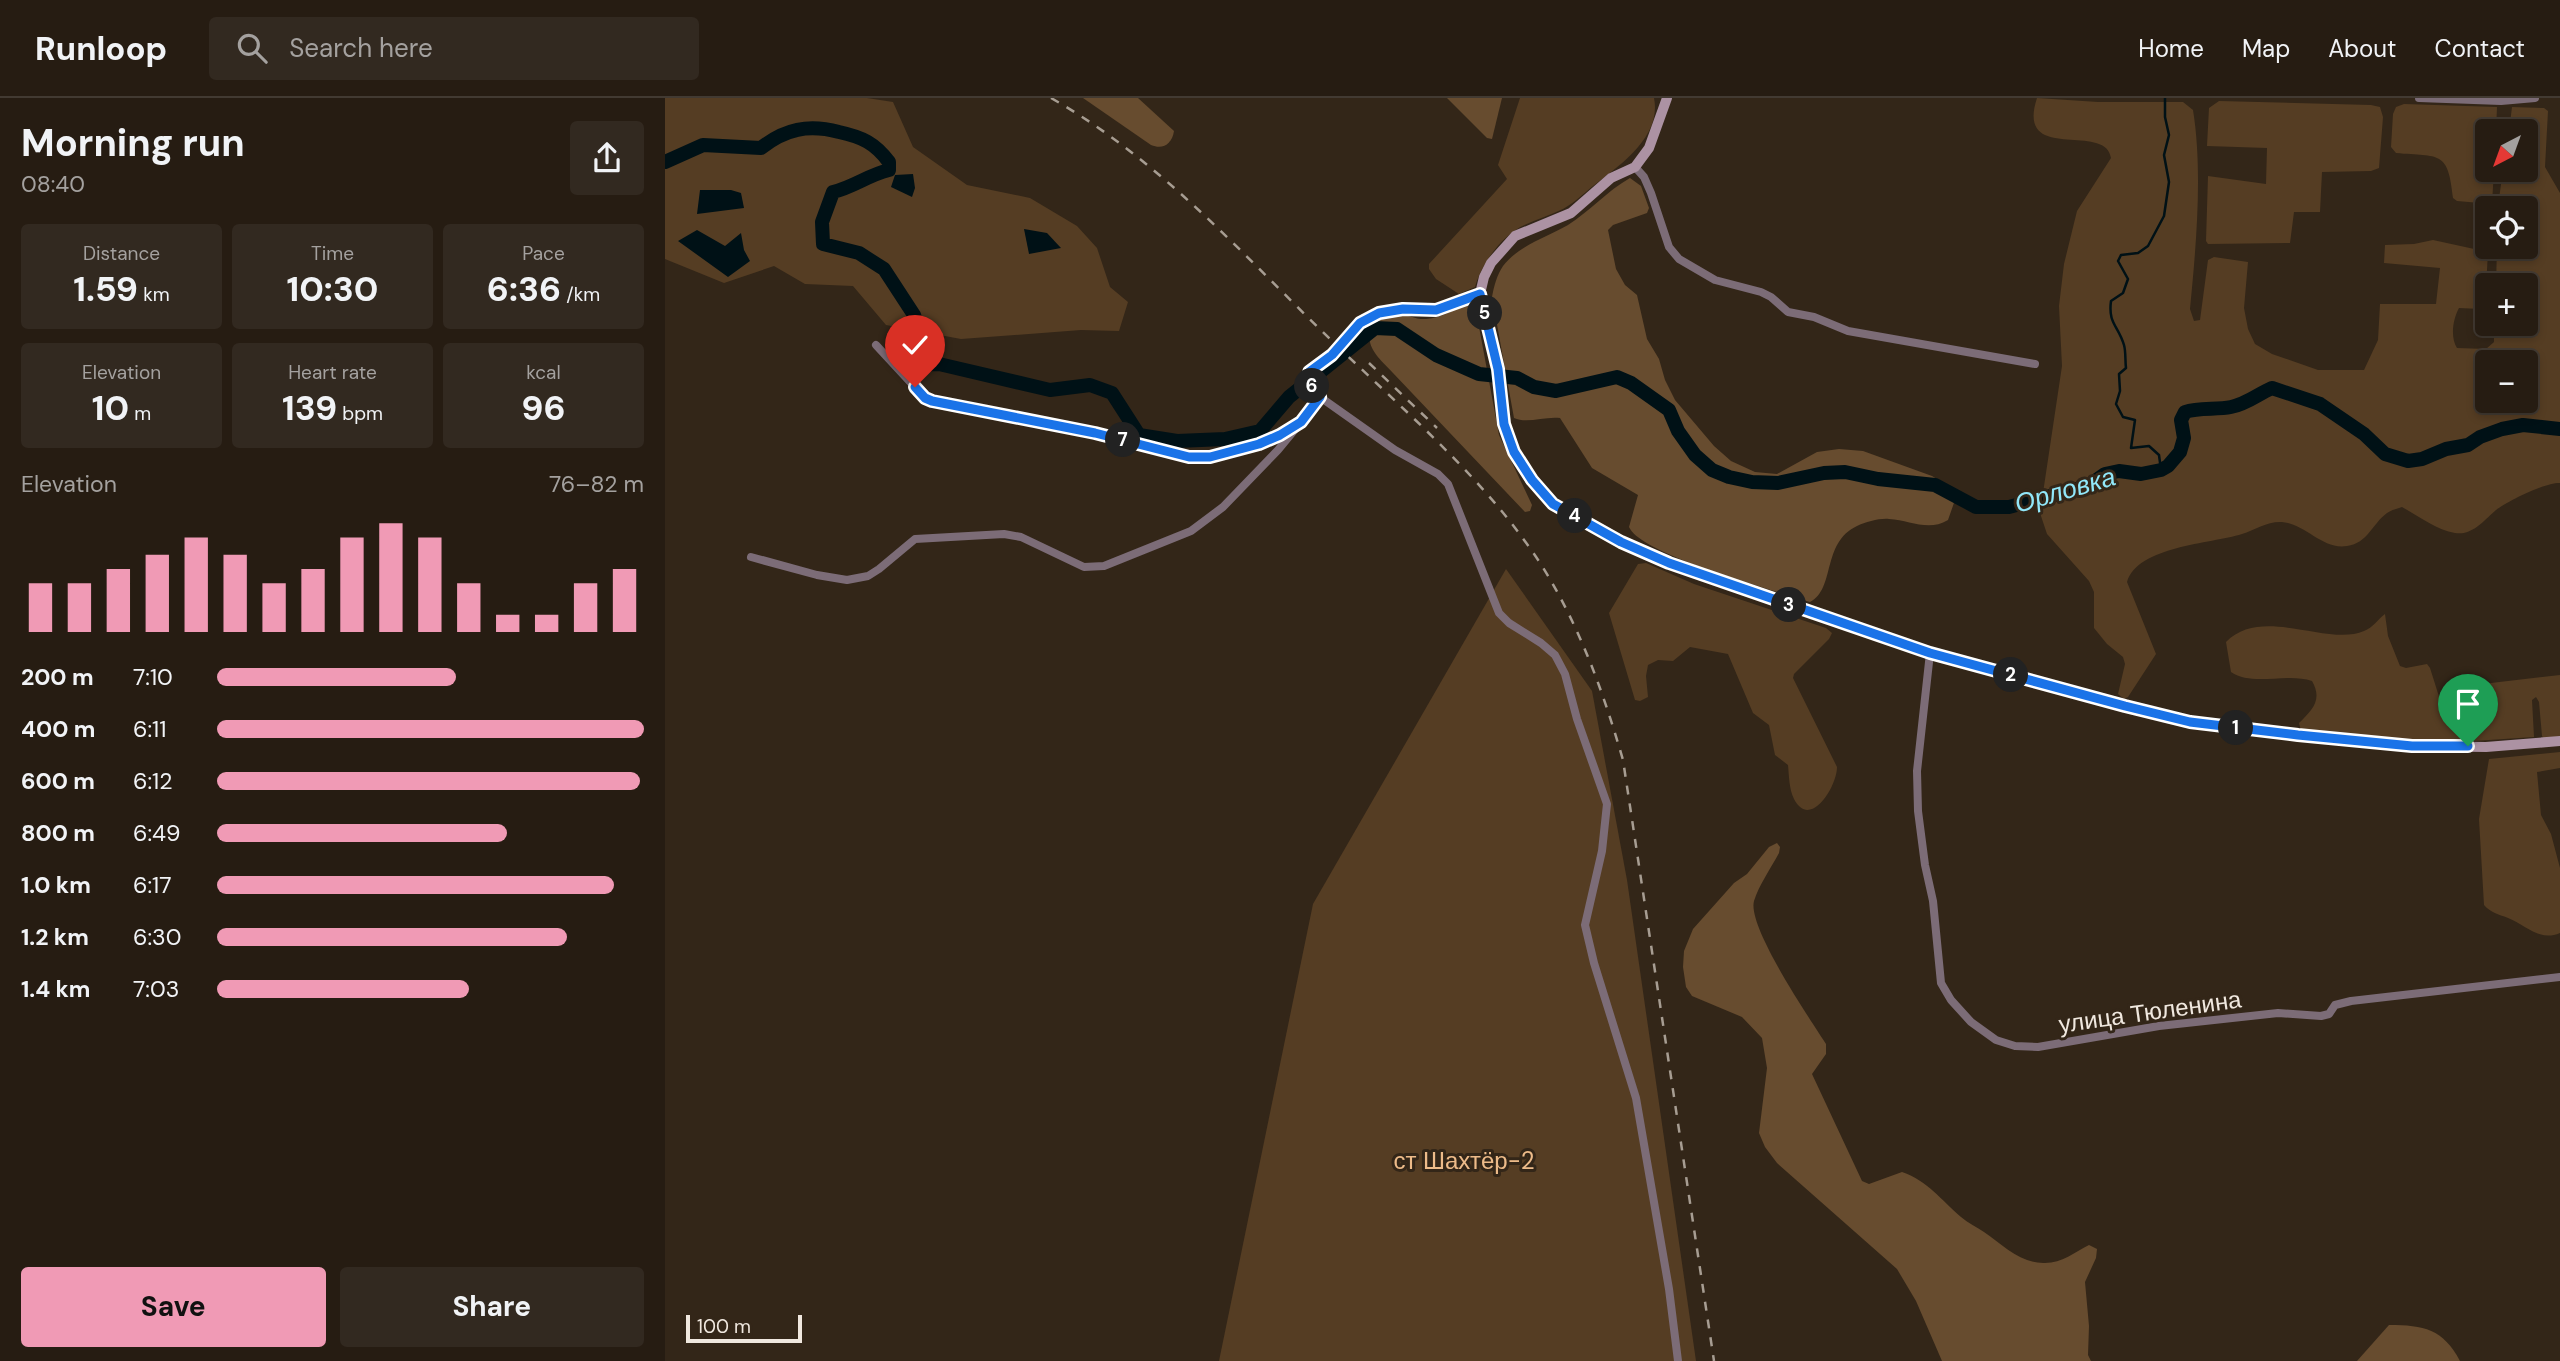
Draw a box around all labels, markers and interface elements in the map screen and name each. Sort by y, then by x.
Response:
search box [209,17,699,80]
text: Runloop [35,27,167,70]
icon: search [233,29,271,67]
text: Search here [289,31,433,65]
text: Home [2138,33,2204,64]
text: Map [2242,33,2290,64]
text: About [2328,33,2397,64]
text: Contact [2435,33,2525,64]
text: Morning run [21,118,245,168]
north arrow [2475,119,2537,182]
map controls [2475,119,2538,413]
button: share [570,121,644,195]
text: 08:40 [21,169,85,199]
button: locate [2475,196,2538,259]
text: Distance [83,241,160,266]
text: Time [311,241,354,266]
text: Pace [522,241,565,266]
text: 1.59 [73,266,138,312]
text: 10:30 [286,266,379,312]
text: 6:36 [487,266,561,312]
button: + [2475,273,2538,336]
text: km [138,282,170,307]
text: /km [561,282,600,307]
pin: 5 [1467,296,1503,330]
text: 5 [1479,300,1490,325]
pin [885,315,945,387]
icon: check [896,326,934,364]
button: − [2475,350,2538,413]
text: Elevation [82,360,161,385]
text: Heart rate [288,360,377,385]
text: kcal [526,360,561,385]
pin: 6 [1295,368,1329,404]
text: 6 [1305,373,1318,398]
text: 10 [92,385,129,431]
text: 139 [282,385,337,431]
text: 96 [521,385,566,431]
text: m [129,401,151,426]
text: bpm [337,401,383,426]
pin: 7 [1105,422,1141,458]
text: 7 [1117,427,1128,452]
water label: Орловка [2011,459,2119,521]
text: Elevation [21,469,117,499]
text: 76–82 m [549,469,644,499]
pin: 4 [1557,498,1593,534]
text: 4 [1568,503,1581,528]
pin: 3 [1771,588,1807,622]
text: 3 [1783,592,1794,617]
pin: 2 [1993,658,2029,692]
text: 200 m [21,662,94,692]
text: 7:10 [133,662,173,692]
text: 2 [2005,662,2016,687]
pin [2438,674,2498,746]
icon: arrive [2449,685,2487,723]
pin: 1 [2219,710,2253,746]
text: 400 m [21,714,95,744]
text: 6:11 [133,714,166,744]
text: 1 [2232,715,2239,740]
text: 600 m [21,766,95,796]
text: 6:12 [133,766,173,796]
text: 800 m [21,818,95,848]
text: 6:49 [133,818,181,848]
text: 1.0 km [21,870,91,900]
text: 6:17 [133,870,172,900]
text: 1.2 km [21,922,89,952]
text: 6:30 [133,922,181,952]
text: 1.4 km [21,974,90,1004]
text: 7:03 [133,974,179,1004]
street label: улица Тюленина [2057,983,2244,1040]
park label: ст Шахтёр-2 [1394,1145,1534,1176]
button: Save [21,1267,326,1347]
button: Share [340,1267,644,1347]
scale bar [686,1312,801,1344]
text: 100 m [697,1314,751,1339]

